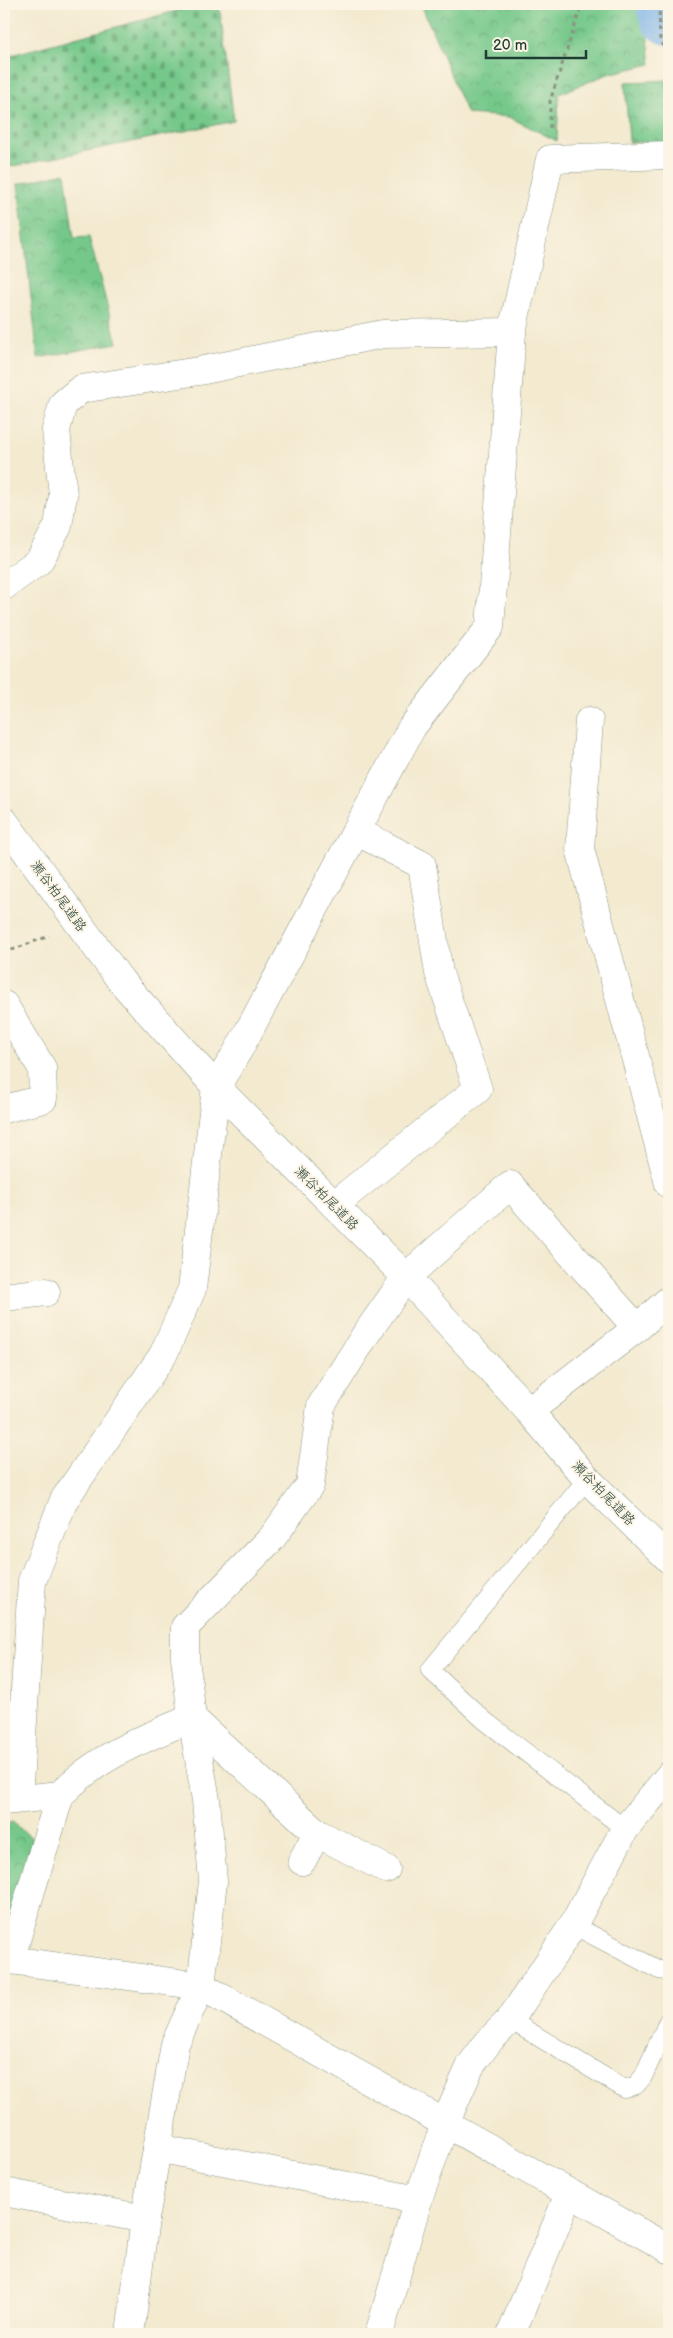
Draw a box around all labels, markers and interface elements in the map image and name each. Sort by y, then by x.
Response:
scale bar [486,28,586,60]
text: 20 m [493,36,527,55]
street label: 瀬谷柏尾道路 [27,857,90,935]
street label: 瀬谷柏尾道路 [291,1163,362,1234]
street label: 瀬谷柏尾道路 [568,1457,639,1529]

